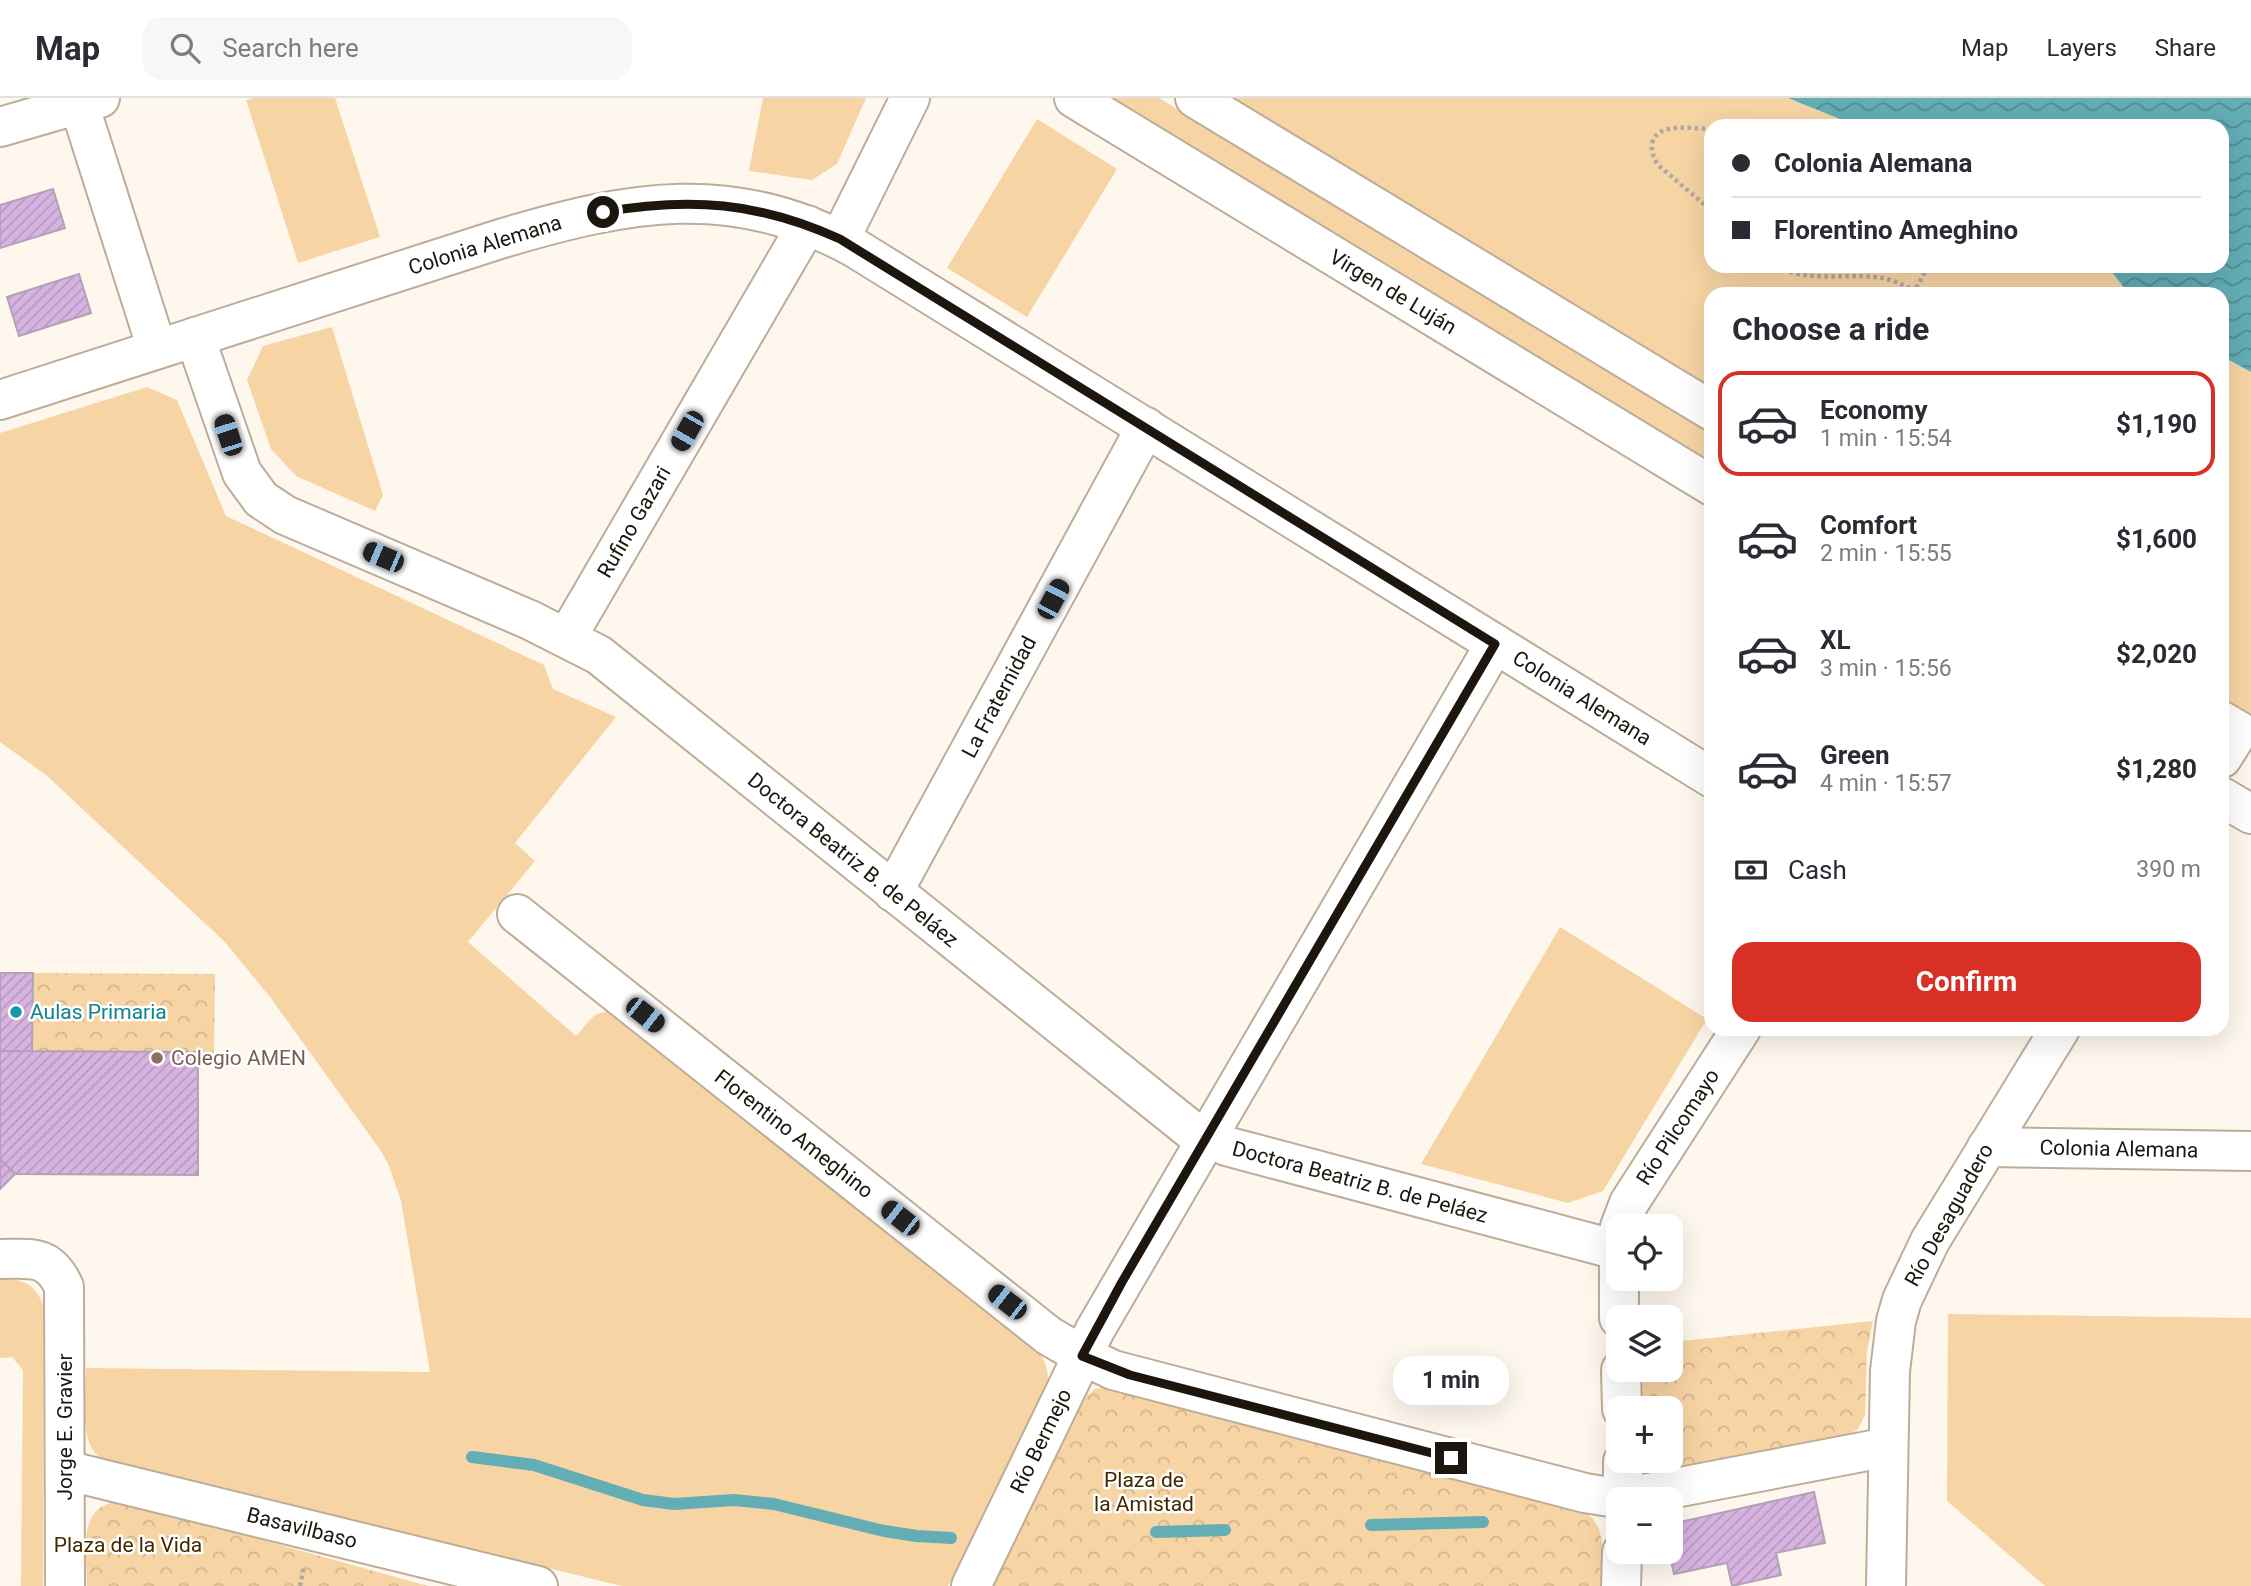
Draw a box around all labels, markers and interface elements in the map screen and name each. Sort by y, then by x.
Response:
search box [142,17,632,80]
text: Map [35,29,100,68]
icon: search [166,29,204,67]
text: Search here [222,33,359,63]
text: Map [1961,34,2009,62]
text: Layers [2047,34,2117,62]
text: Share [2155,34,2216,62]
text: Colonia Alemana [1774,148,1972,178]
route start [587,196,619,228]
street label: Colonia Alemana [406,210,564,280]
text: Florentino Ameghino [1774,215,2018,245]
street label: Virgen de Luján [1325,245,1461,339]
text: Choose a ride [1732,310,1929,348]
icon: car [1736,392,1799,455]
text: Economy [1820,395,1927,425]
car [668,408,707,454]
text: $1,190 [2116,409,2197,439]
car [212,412,245,458]
text: 1 min · 15:54 [1820,425,1952,452]
street label: Rufino Gazari [592,462,676,582]
icon: car [1736,507,1799,570]
text: Comfort [1820,510,1917,540]
text: $1,600 [2116,524,2197,554]
car [360,539,407,575]
text: 2 min · 15:55 [1820,540,1952,567]
car [1034,576,1073,622]
icon: car [1736,622,1799,685]
text: XL [1820,625,1851,655]
street label: La Fraternidad [957,632,1041,762]
text: $2,020 [2116,639,2197,669]
street label: Colonia Alemana [1508,646,1656,750]
text: 3 min · 15:56 [1820,655,1952,682]
icon: car [1736,737,1799,800]
text: Green [1820,740,1890,770]
text: $1,280 [2116,754,2197,784]
street label: Doctora Beatriz B. de Peláez [743,768,963,952]
text: 4 min · 15:57 [1820,770,1952,797]
icon: cash [1732,851,1770,889]
text: Cash [1788,855,1847,885]
text: 390 m [2136,856,2201,883]
button: Confirm [1732,942,2201,1022]
car [622,994,669,1036]
place label: Aulas Primaria [30,1000,167,1024]
marker: Aulas Primaria [8,1004,24,1020]
place label: Colegio AMEN [171,1046,306,1070]
marker: Colegio AMEN [149,1050,165,1066]
street label: Florentino Ameghino [710,1065,878,1203]
street label: Río Pilcomayo [1632,1065,1724,1189]
street label: Doctora Beatriz B. de Peláez [1230,1136,1490,1228]
street label: Colonia Alemana [2039,1136,2199,1162]
street label: Río Desaguadero [1900,1140,1998,1290]
car [877,1197,924,1239]
map controls [1606,1214,1683,1564]
button: locate [1606,1214,1683,1291]
car [984,1281,1031,1323]
button: layers [1606,1305,1683,1382]
street label: Jorge E. Gravier [53,1353,77,1501]
callout: 1 min [1393,1356,1509,1406]
text: 1 min [1422,1367,1480,1394]
street label: Río Bermejo [1005,1385,1077,1497]
button: + [1606,1396,1683,1473]
route end [1435,1442,1467,1474]
park label: Plaza de la Amistad [1094,1468,1194,1516]
button: − [1606,1487,1683,1564]
street label: Basavilbaso [244,1503,360,1553]
park label: Plaza de la Vida [54,1533,202,1557]

